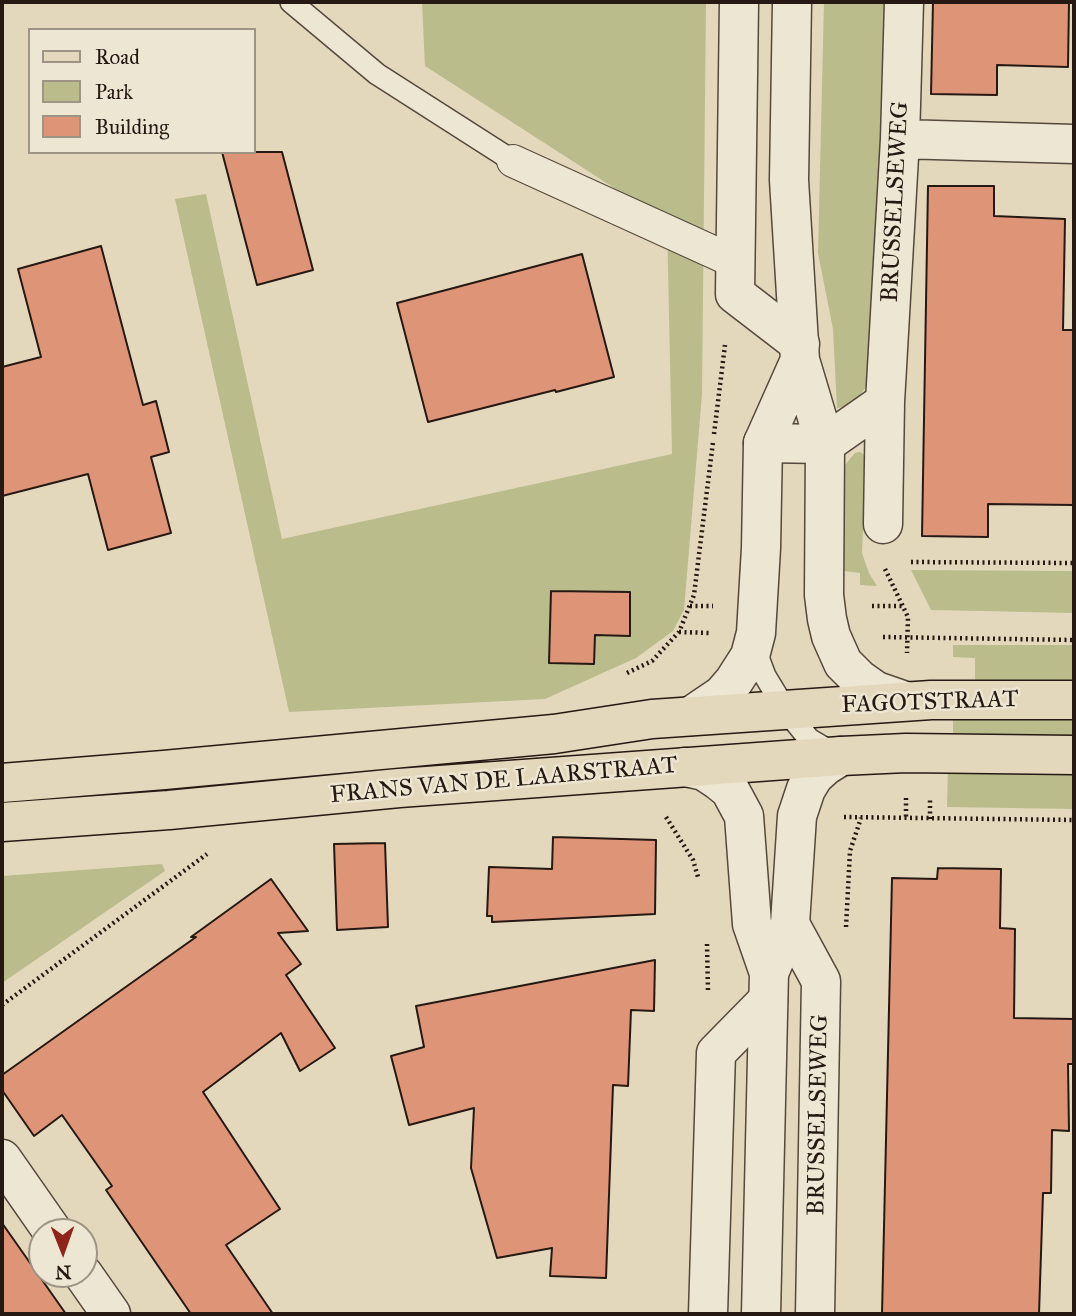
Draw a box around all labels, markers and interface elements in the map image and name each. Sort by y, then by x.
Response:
legend [28,28,256,154]
text: Road [95,44,140,70]
text: Park [95,79,133,105]
street label: BRUSSELSEWEG [876,101,916,303]
text: Building [95,114,169,140]
street label: FAGOTSTRAAT [841,686,1019,720]
street label: FRANS VAN DE LAARSTRAAT [329,751,679,811]
street label: BRUSSELSEWEG [803,1014,835,1216]
north arrow [28,1218,98,1288]
text: N [55,1261,72,1284]

